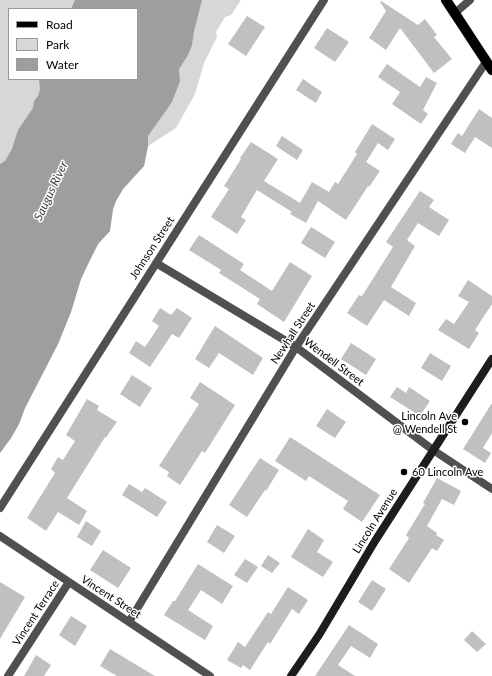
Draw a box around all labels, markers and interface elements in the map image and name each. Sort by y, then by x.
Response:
legend [8,8,138,80]
text: Road [46,17,73,32]
text: Park [46,37,69,52]
text: Water [46,57,79,72]
water label: Saugus River [31,159,71,223]
street label: Johnson Street [127,214,177,282]
street label: Newhall Street [268,300,318,366]
street label: Wendell Street [301,335,367,389]
place label: Lincoln Ave @ Wendell St [393,409,457,435]
marker: Lincoln Ave @ Wendell St [460,417,470,427]
place label: 60 Lincoln Ave [412,465,483,479]
marker: 60 Lincoln Ave [399,467,409,477]
street label: Lincoln Avenue [350,486,400,556]
street label: Vincent Street [78,573,144,621]
street label: Vincent Terrace [10,578,62,648]

